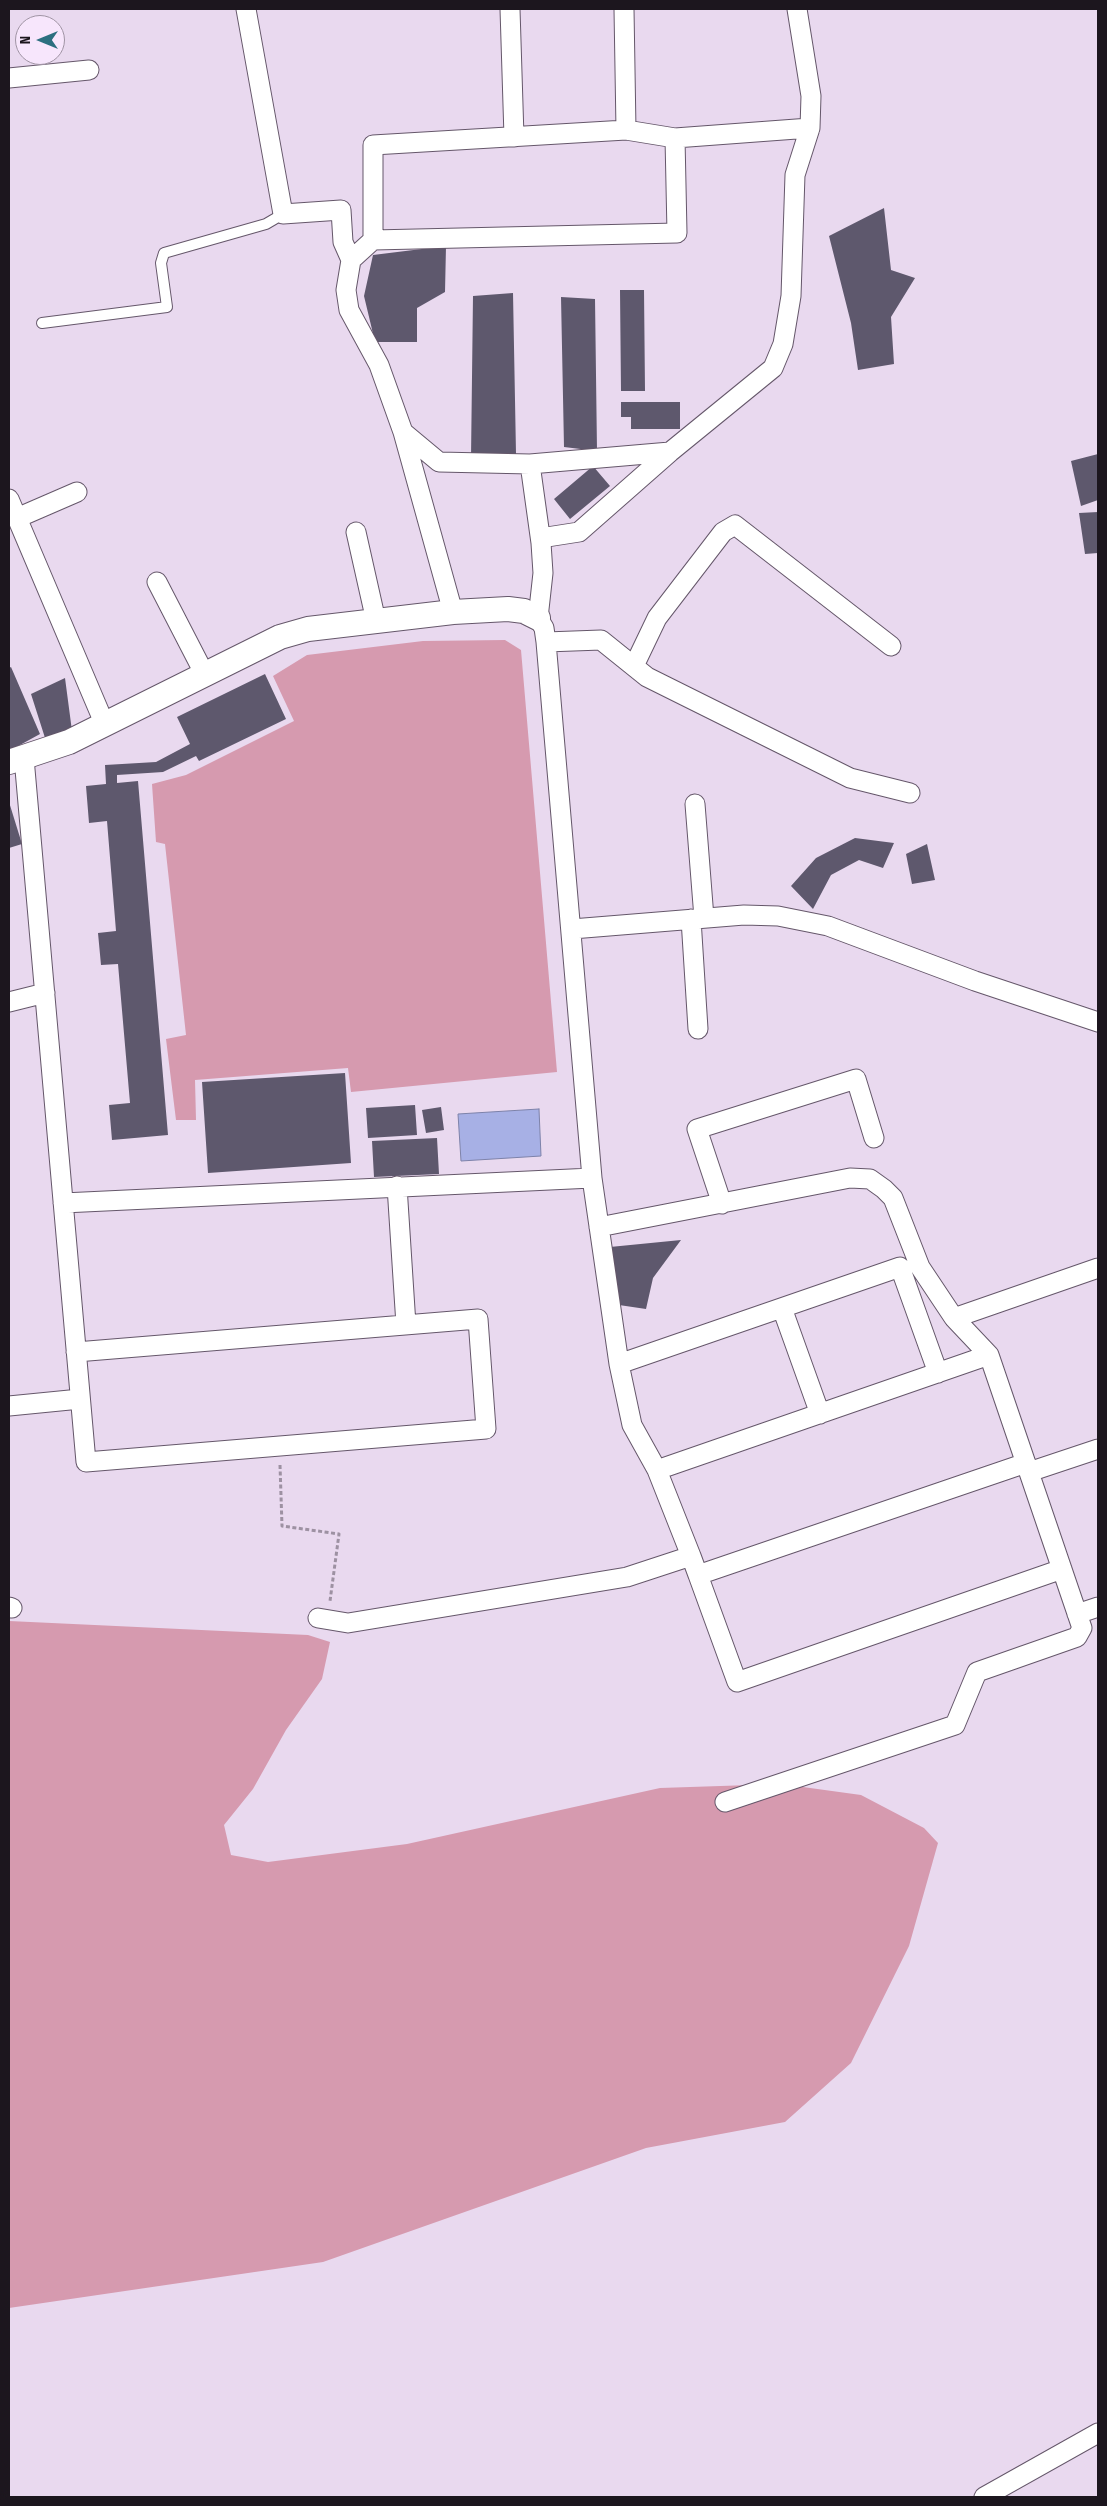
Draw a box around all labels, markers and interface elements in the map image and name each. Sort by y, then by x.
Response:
north arrow [15,15,65,65]
text: N [17,36,34,44]

